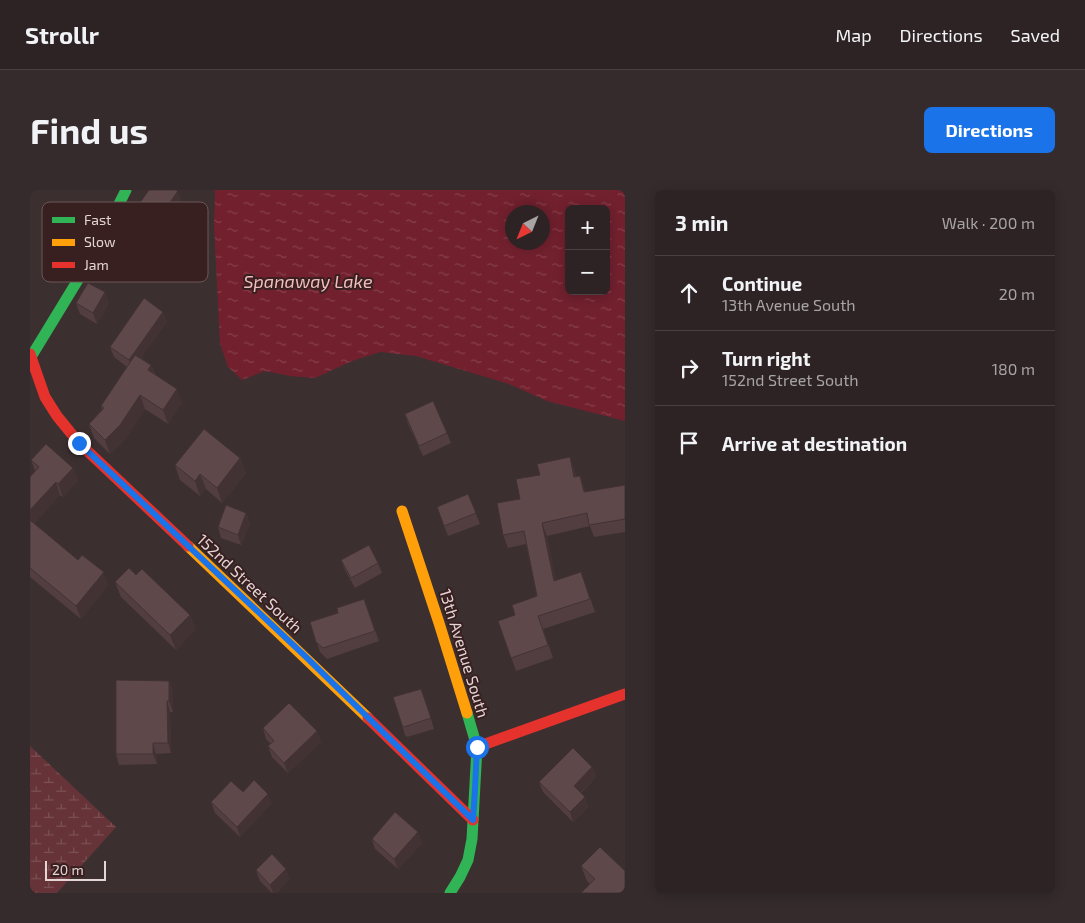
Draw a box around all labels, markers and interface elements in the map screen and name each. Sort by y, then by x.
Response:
text: Strollr [25,20,99,49]
text: Map [835,24,872,46]
text: Directions [900,24,983,46]
text: Saved [1011,24,1060,46]
button: Directions [924,107,1055,153]
text: Find us [30,109,148,151]
legend [42,202,208,282]
north arrow [505,205,550,250]
map controls [565,205,610,295]
button: + [565,205,610,250]
text: 3 min [675,210,728,235]
text: Fast [84,211,111,228]
text: Walk · 200 m [942,213,1035,232]
text: Slow [84,233,116,250]
button: − [565,250,610,295]
text: Jam [84,256,109,273]
water label: Spanaway Lake [243,270,373,292]
text: Continue [722,272,802,295]
icon: ahead [675,279,703,307]
text: 20 m [999,284,1035,303]
text: 13th Avenue South [722,295,856,314]
text: Turn right [722,347,810,370]
icon: right [675,354,703,382]
text: 180 m [992,359,1035,378]
text: 152nd Street South [722,370,859,389]
icon: arrive [675,429,703,457]
route end [68,432,91,455]
text: Arrive at destination [722,432,907,455]
street label: 152nd Street South [194,529,306,637]
street label: 13th Avenue South [436,586,494,720]
route start [466,736,489,759]
scale bar [45,858,106,881]
text: 20 m [52,861,84,878]

